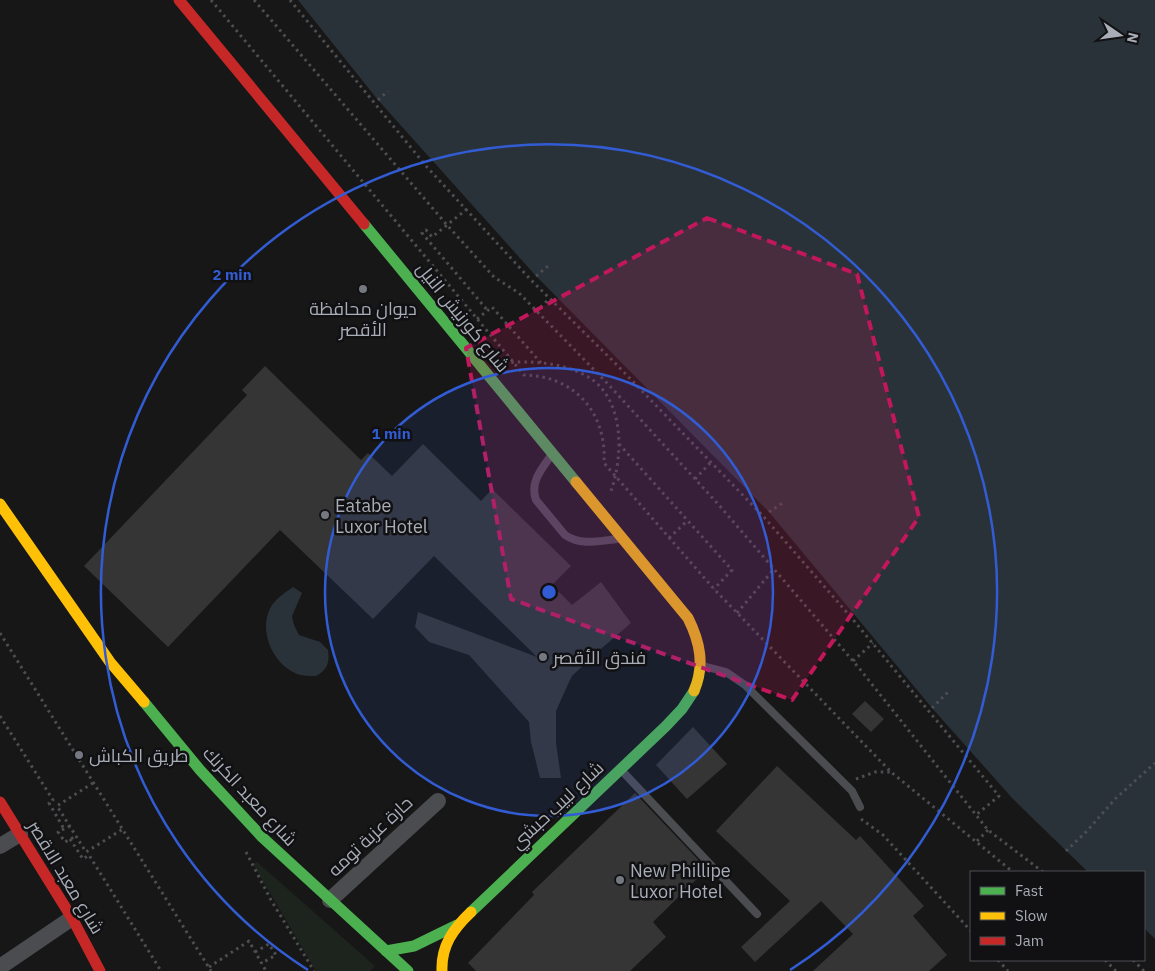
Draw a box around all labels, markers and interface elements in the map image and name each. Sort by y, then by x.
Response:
north arrow [1095,10,1145,60]
text: N [1123,31,1143,45]
street label: شارع كورنيش النيل [411,257,514,377]
text: 2 min [212,265,252,284]
marker: ديوان محافظة الأقصر [357,283,369,295]
place label: ديوان محافظة الأقصر [309,297,417,341]
text: 1 min [371,424,411,443]
place label: Eatabe Luxor Hotel [335,494,428,538]
marker: Eatabe Luxor Hotel [319,509,331,521]
centre of rings [540,583,558,601]
place label: فندق الأقصر [552,646,646,670]
marker: فندق الأقصر [537,651,549,663]
street label: شارع معبد الكرنك [197,741,302,851]
place label: طريق الكباش [89,744,188,768]
marker: طريق الكباش [73,749,85,761]
street label: شارع لبيب حبشي [506,756,610,855]
street label: حارة عزبة تومه [323,791,417,881]
street label: شارع معبد الاقصر [22,815,109,939]
place label: New Phillipe Luxor Hotel [630,859,731,903]
legend [970,871,1145,961]
marker: New Phillipe Luxor Hotel [614,874,626,886]
text: Fast [1015,881,1043,900]
text: Slow [1015,906,1048,925]
text: Jam [1015,931,1044,950]

